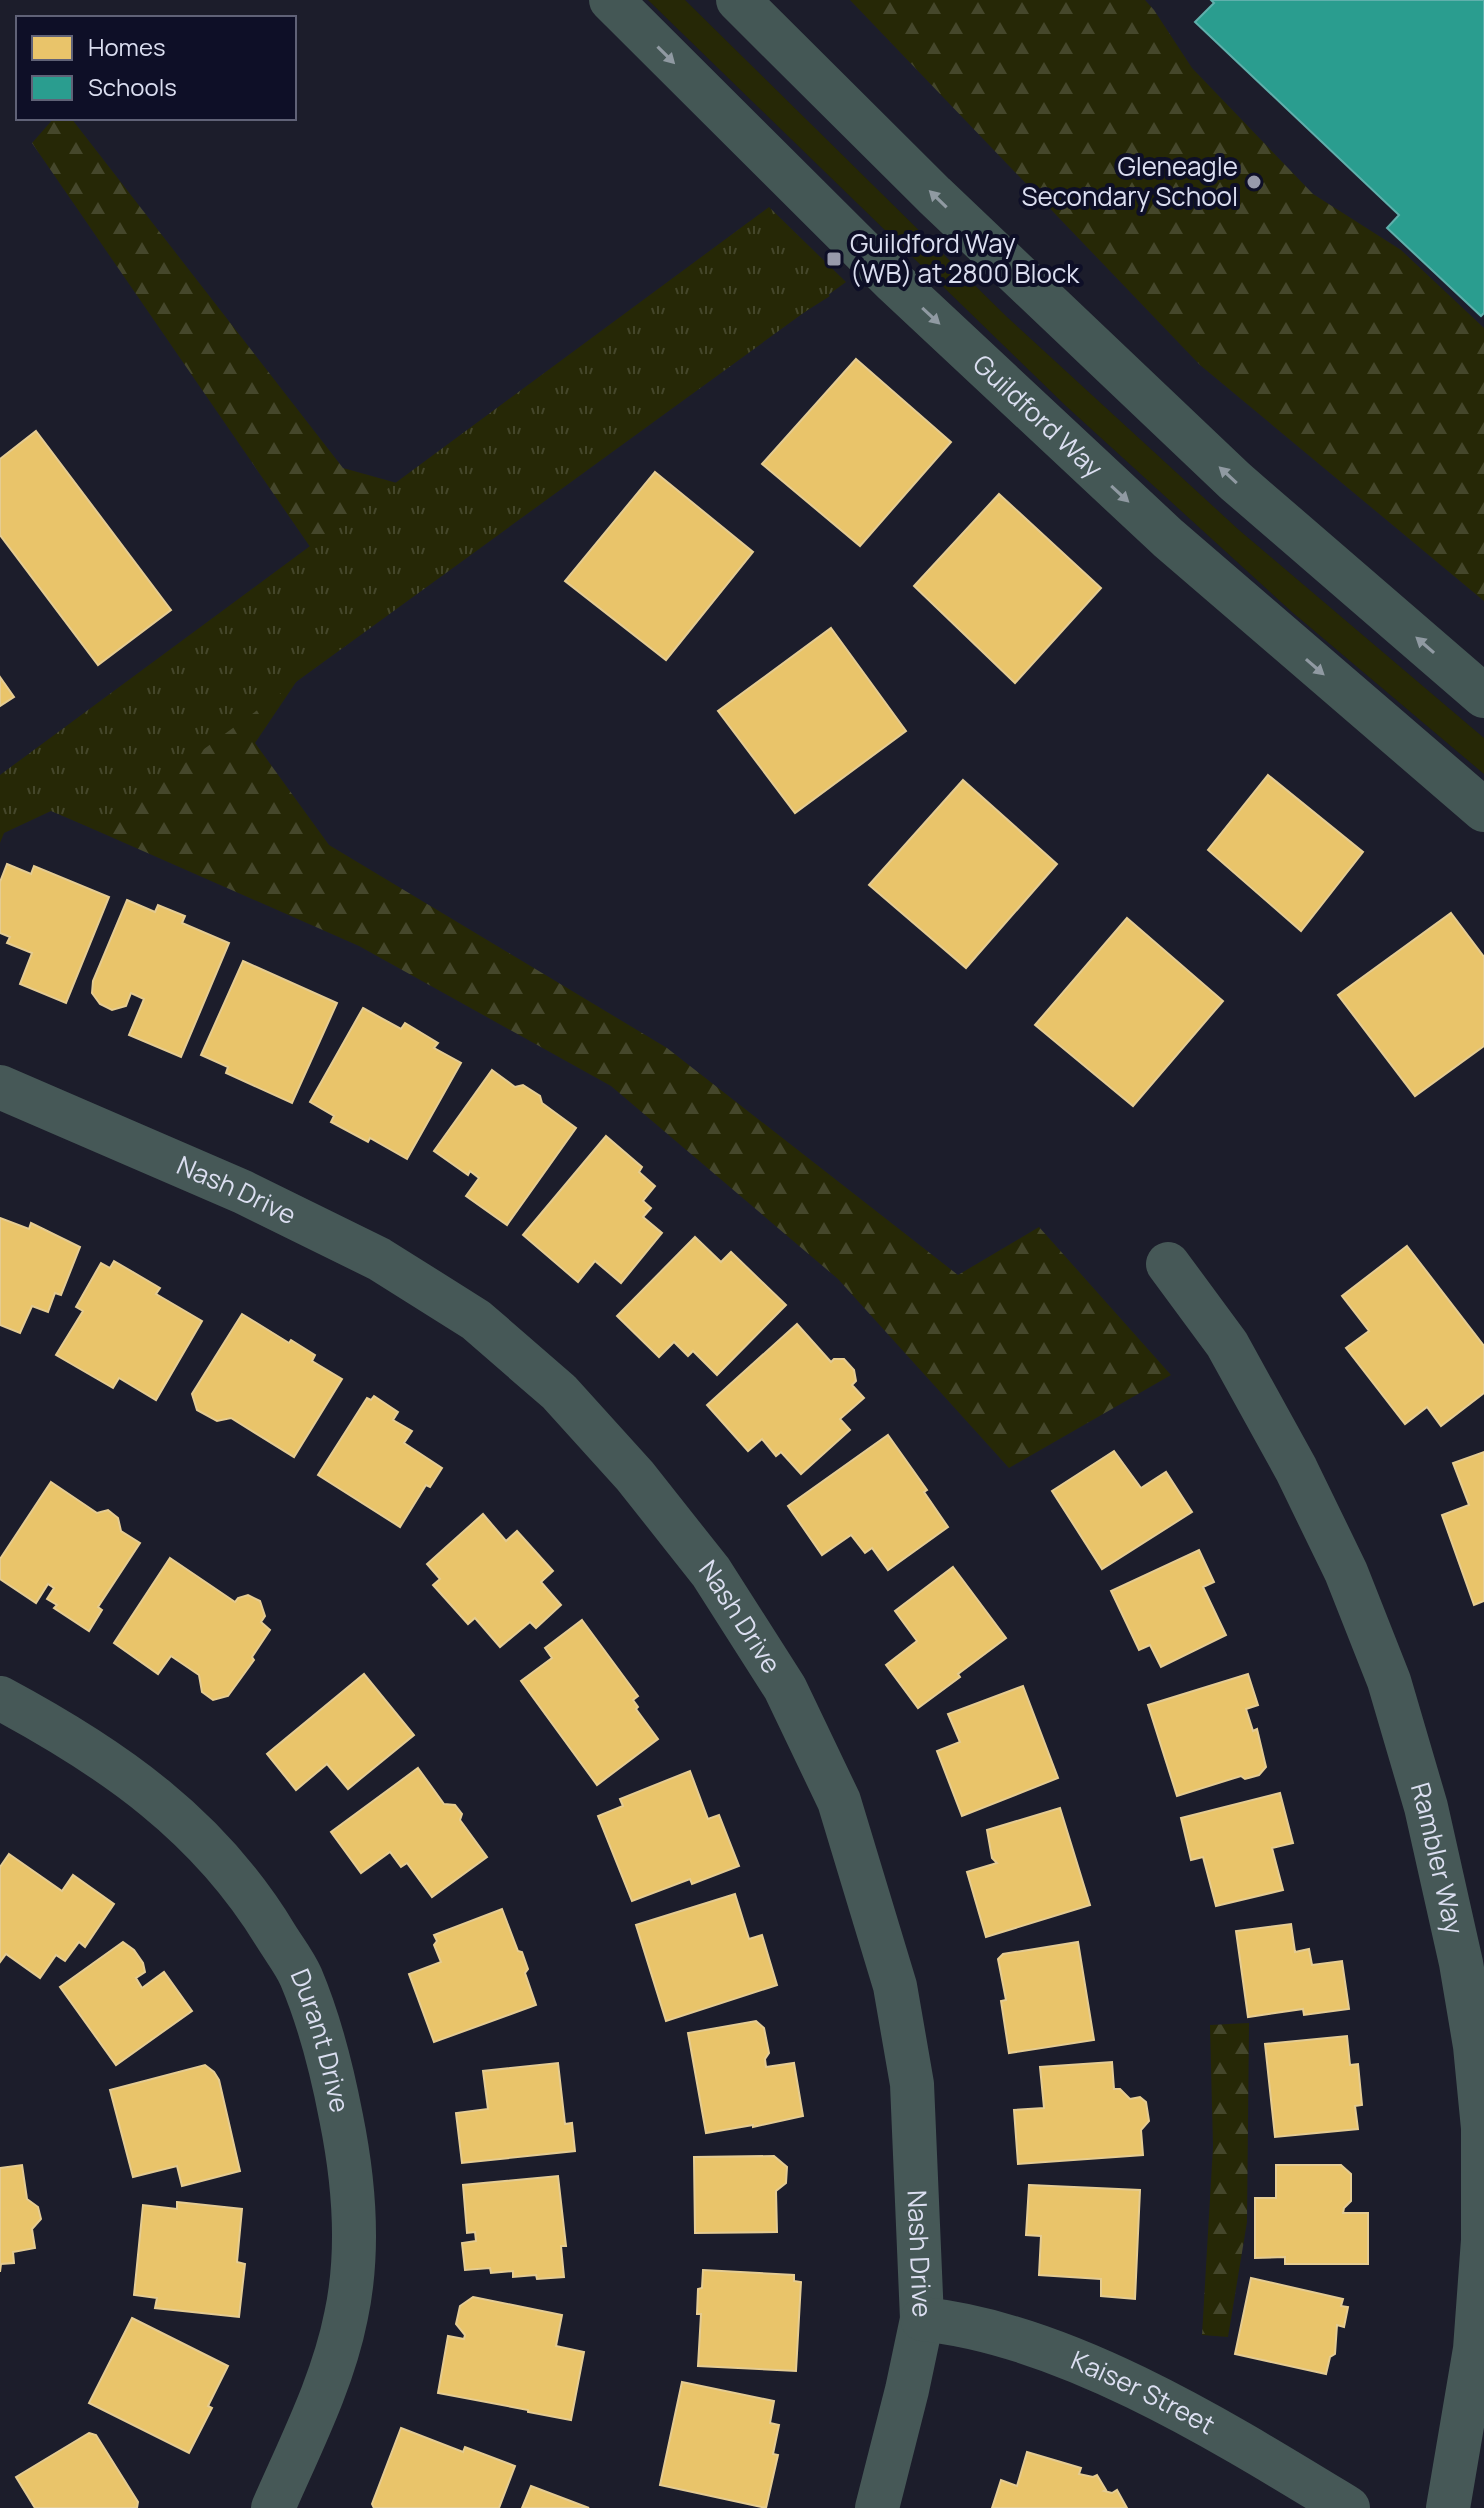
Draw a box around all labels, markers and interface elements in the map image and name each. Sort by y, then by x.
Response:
legend [16,16,296,120]
text: Homes [88,30,166,63]
one-way arrow [656,45,675,64]
text: Schools [88,70,177,103]
place label: Gleneagle Secondary School [1021,148,1238,214]
marker: Gleneagle Secondary School [1245,173,1263,191]
one-way arrow [929,191,948,209]
place label: Guildford Way (WB) at 2800 Block [850,225,1080,291]
marker: Guildford Way (WB) at 2800 Block [825,250,843,268]
one-way arrow [921,307,940,325]
street label: Guildford Way [965,346,1111,485]
one-way arrow [1219,466,1238,484]
one-way arrow [1111,485,1130,503]
one-way arrow [1415,637,1435,654]
one-way arrow [1304,658,1324,675]
street label: Nash Drive [172,1147,303,1232]
street label: Nash Drive [691,1552,790,1680]
street label: Rambler Way [1403,1778,1473,1938]
street label: Durant Drive [282,1963,359,2115]
street label: Nash Drive [900,2189,941,2318]
street label: Kaiser Street [1066,2342,1222,2442]

